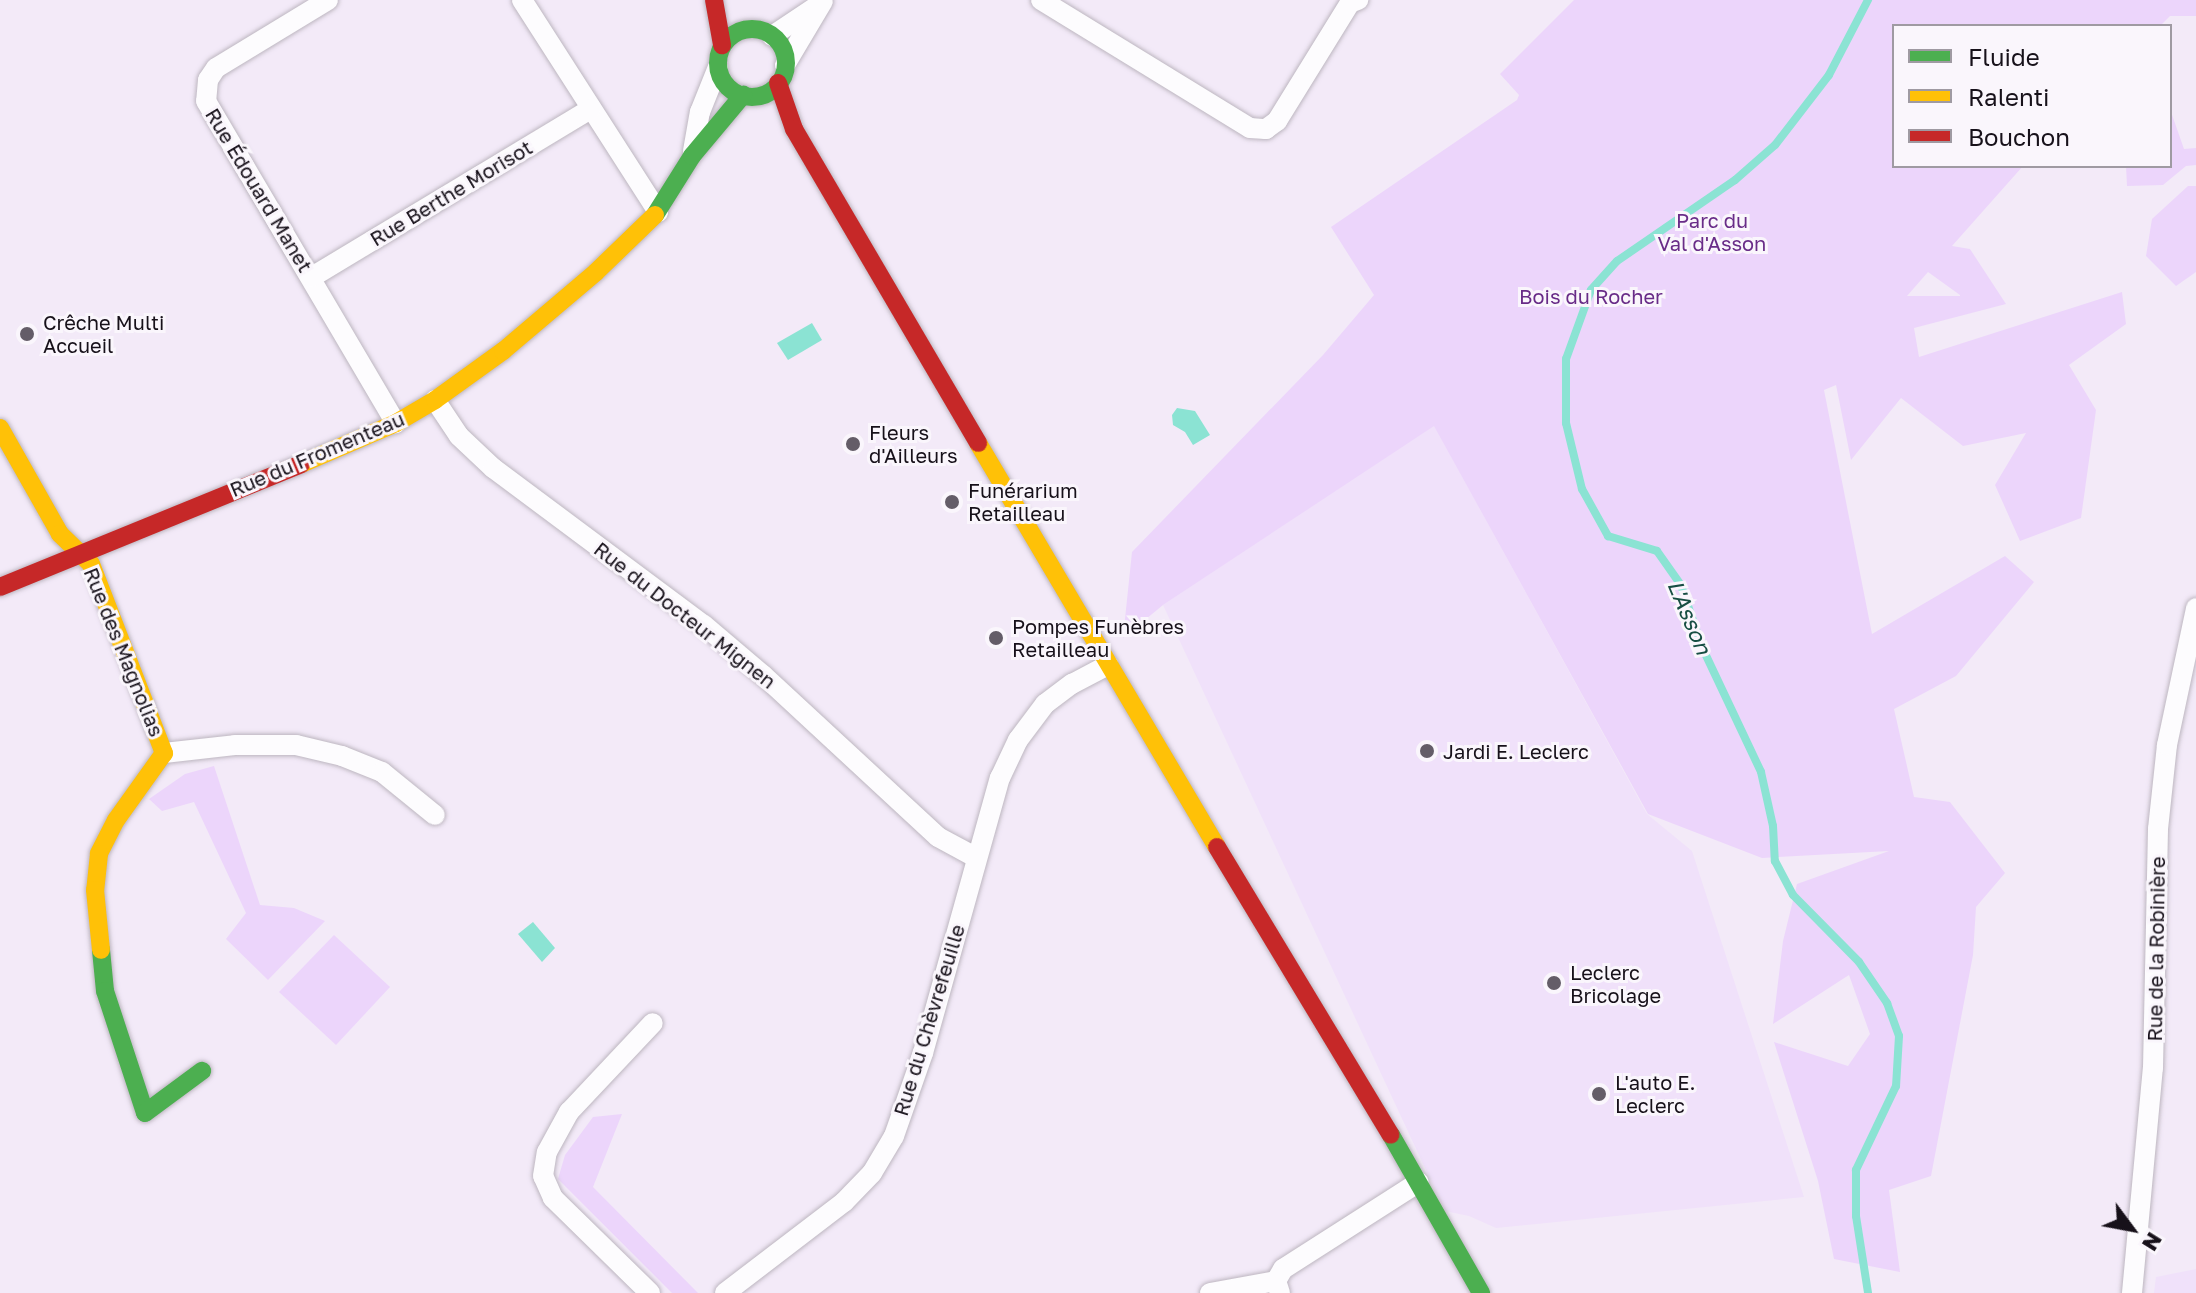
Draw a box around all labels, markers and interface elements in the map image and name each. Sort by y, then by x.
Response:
legend [1892,24,2172,168]
text: Fluide [1968,42,2040,71]
text: Ralenti [1968,82,2050,111]
street label: Rue Édouard Manet [201,104,317,276]
text: Bouchon [1968,122,2070,151]
street label: Rue Berthe Morisot [366,135,536,251]
park label: Parc du Val d'Asson [1658,208,1766,255]
park label: Bois du Rocher [1519,284,1663,308]
place label: Crêche Multi Accueil [43,310,164,357]
marker: Crêche Multi Accueil [18,325,36,343]
street label: Rue du Fromenteau [226,406,408,502]
place label: Fleurs d'Ailleurs [869,420,958,467]
marker: Fleurs d'Ailleurs [844,435,862,453]
place label: Funérarium Retailleau [968,478,1078,525]
marker: Funérarium Retailleau [943,493,961,511]
street label: Rue du Docteur Mignen [589,537,781,693]
street label: Rue des Magnolias [79,564,169,740]
water label: L'Asson [1663,576,1717,658]
place label: Pompes Funèbres Retailleau [1012,614,1184,661]
marker: Pompes Funèbres Retailleau [987,629,1005,647]
place label: Jardi E. Leclerc [1443,739,1589,763]
marker: Jardi E. Leclerc [1418,742,1436,760]
street label: Rue de la Robinière [2142,856,2170,1042]
street label: Rue du Chèvrefeuille [888,921,970,1119]
place label: Leclerc Bricolage [1570,960,1661,1007]
marker: Leclerc Bricolage [1545,974,1563,992]
place label: L'auto E. Leclerc [1615,1070,1695,1117]
marker: L'auto E. Leclerc [1590,1085,1608,1103]
north arrow [2092,1189,2172,1269]
text: N [2137,1228,2169,1256]

